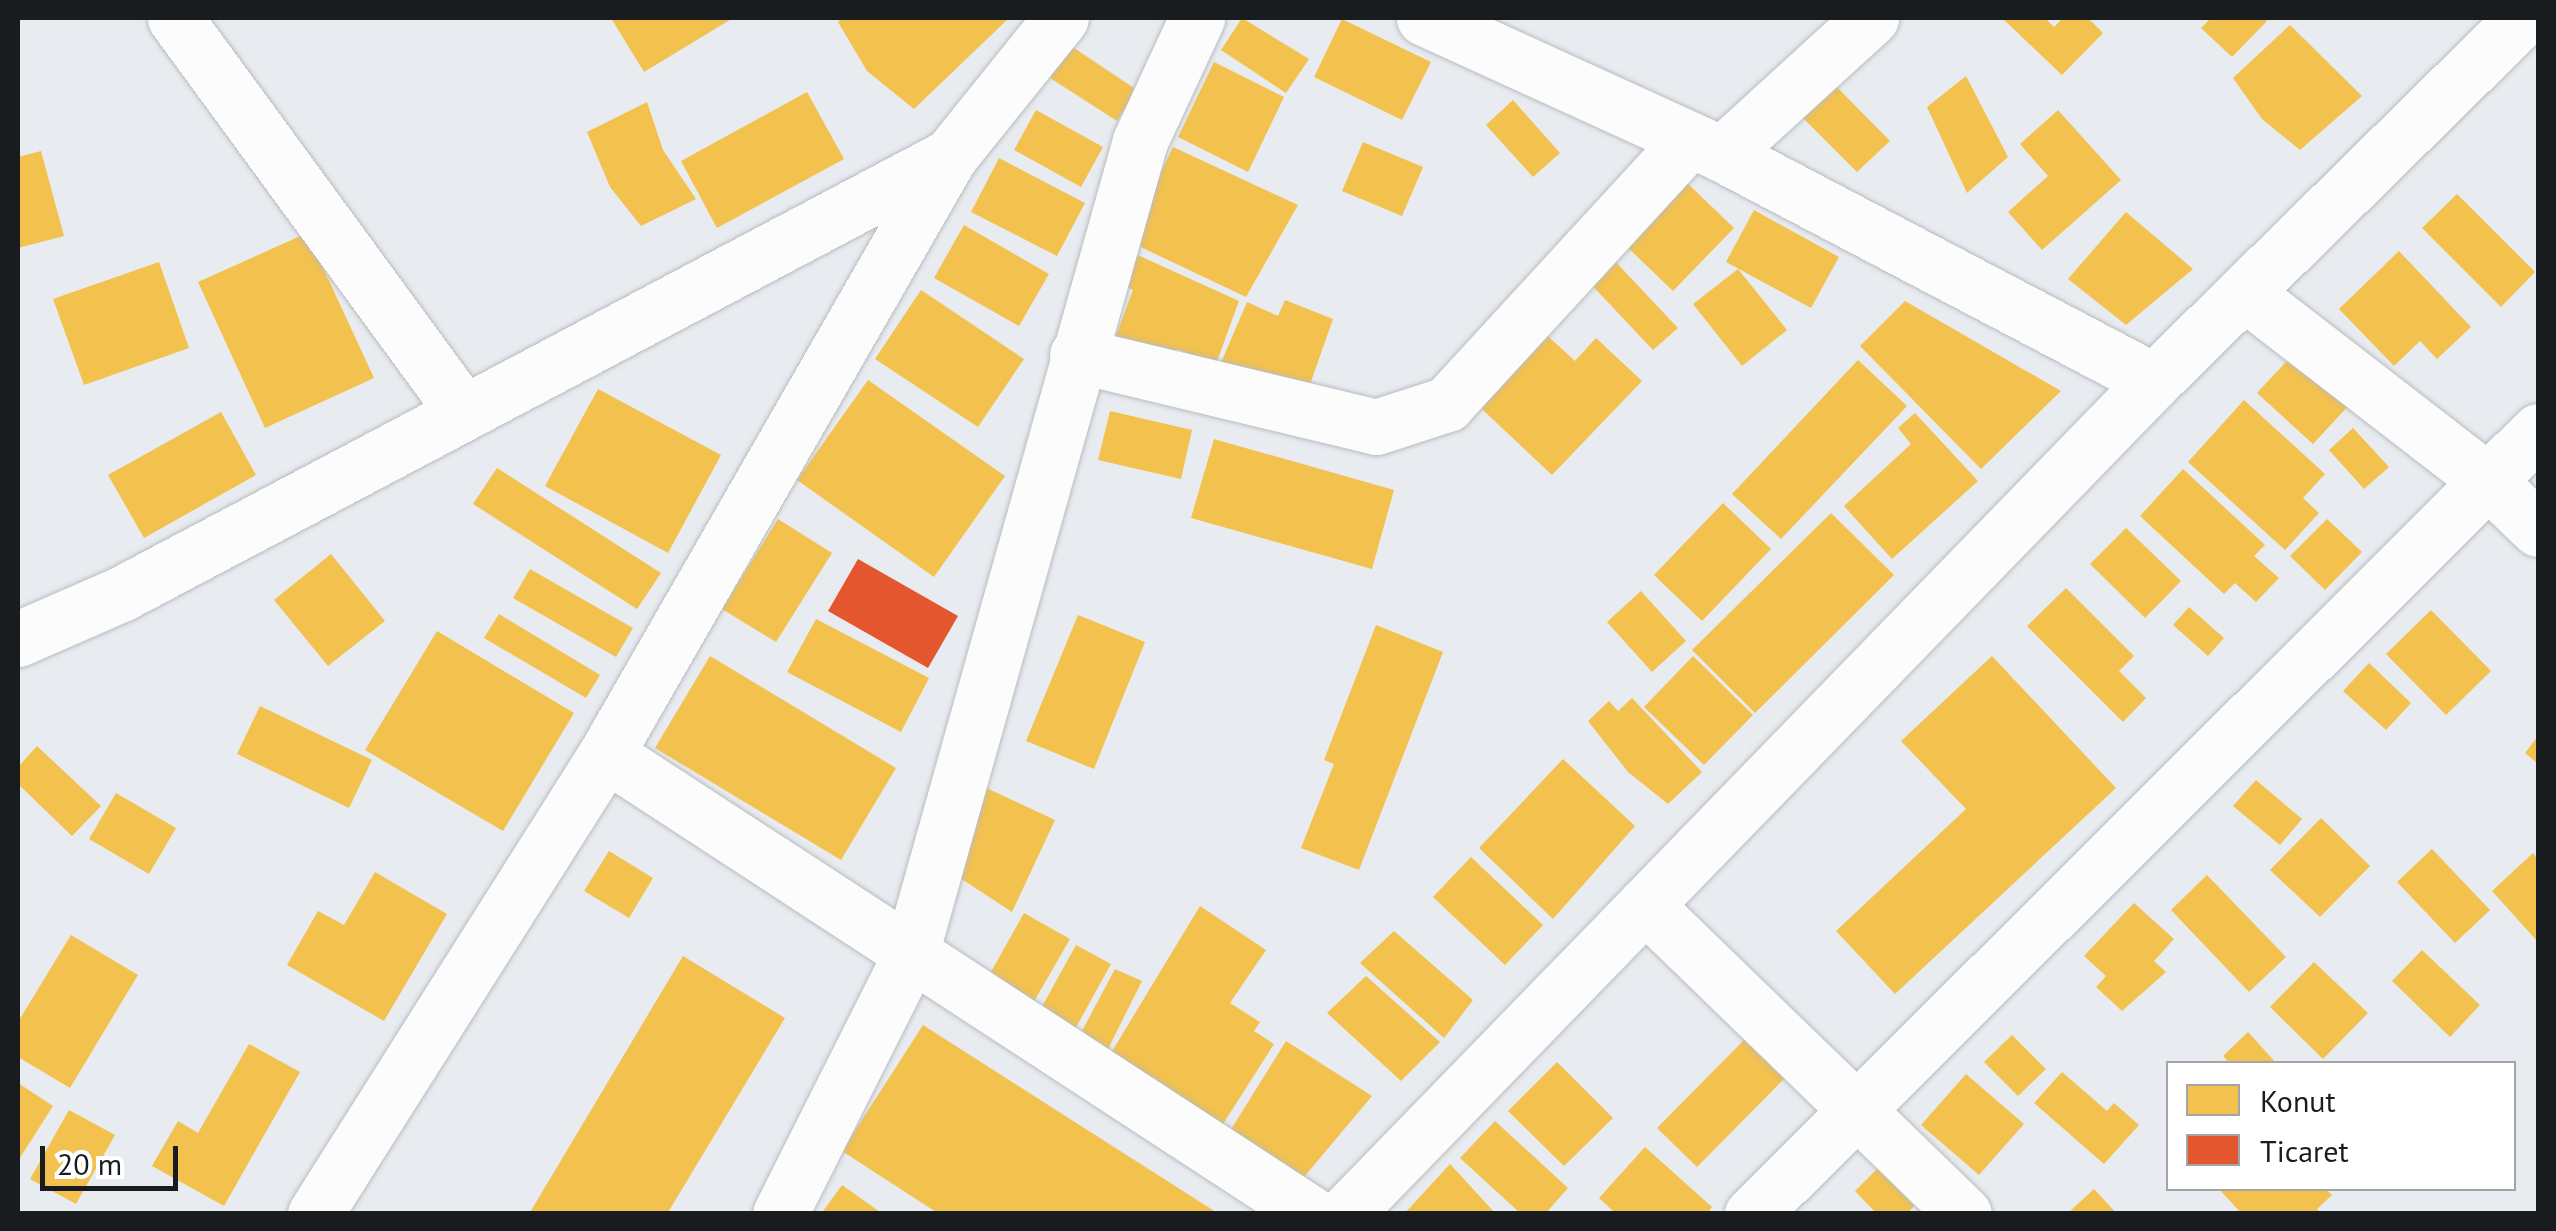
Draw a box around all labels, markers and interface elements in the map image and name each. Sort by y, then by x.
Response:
legend [2166,1061,2516,1191]
text: Konut [2260,1081,2336,1120]
scale bar [45,1126,182,1188]
text: Ticaret [2260,1131,2349,1170]
text: 20 m [57,1144,122,1183]

